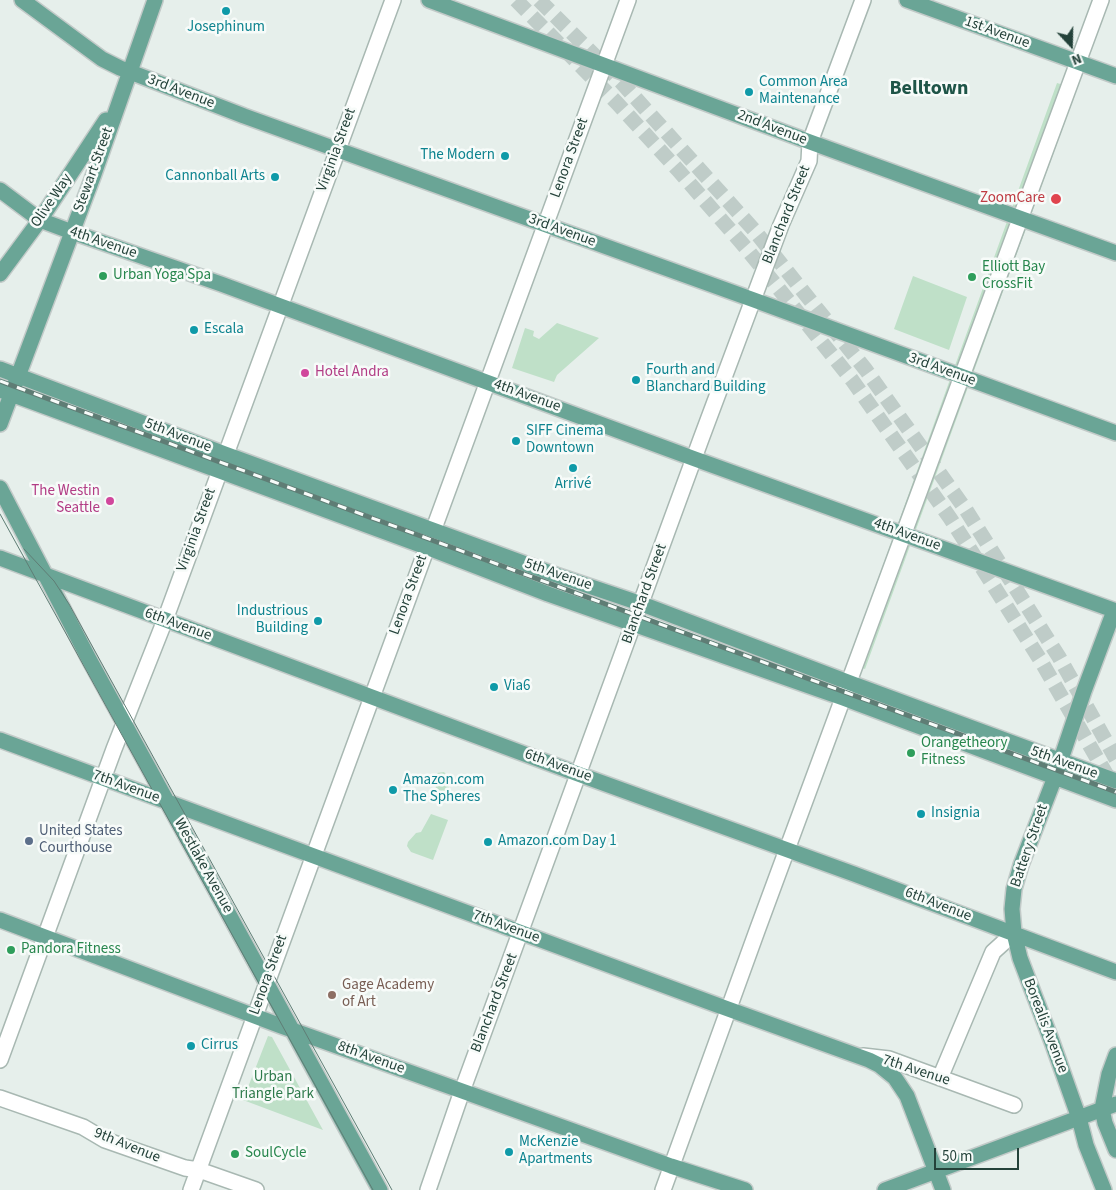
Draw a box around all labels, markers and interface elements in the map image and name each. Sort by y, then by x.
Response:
marker: Josephinum [220,5,232,17]
street label: 1st Avenue [962,13,1032,53]
place label: Josephinum [187,19,265,37]
north arrow [1046,20,1096,70]
text: N [1068,48,1084,70]
street label: 3rd Avenue [145,71,217,113]
place label: Common Area Maintenance [759,74,848,109]
district label: Belltown [889,78,969,102]
marker: Common Area Maintenance [743,86,755,98]
street label: Virginia Street [314,106,360,194]
street label: 2nd Avenue [735,106,809,150]
street label: Lenora Street [547,116,593,200]
street label: Stewart Street [70,125,118,215]
place label: The Modern [420,147,495,165]
marker: The Modern [499,150,511,162]
street label: Blanchard Street [759,163,815,267]
place label: Cannonball Arts [165,168,265,186]
street label: Olive Way [27,171,77,231]
marker: Cannonball Arts [269,171,281,183]
place label: ZoomCare [980,190,1045,208]
marker: ZoomCare [1049,192,1063,206]
street label: 3rd Avenue [526,211,598,251]
street label: 4th Avenue [67,223,139,263]
place label: Elliott Bay CrossFit [982,259,1045,294]
place label: Urban Yoga Spa [113,267,211,285]
marker: Urban Yoga Spa [97,270,109,282]
marker: Elliott Bay CrossFit [966,271,978,283]
place label: Escala [204,321,244,339]
marker: Escala [188,324,200,336]
street label: 3rd Avenue [906,350,978,390]
place label: Fourth and Blanchard Building [646,362,766,397]
place label: Hotel Andra [315,364,389,382]
marker: Hotel Andra [299,367,311,379]
marker: Fourth and Blanchard Building [630,374,642,386]
street label: 4th Avenue [491,376,563,416]
street label: 5th Avenue [142,415,214,457]
place label: SIFF Cinema Downtown [526,423,604,458]
marker: SIFF Cinema Downtown [510,435,522,447]
marker: Arrivé [567,462,579,474]
place label: Arrivé [555,476,591,494]
place label: The Westin Seattle [31,483,100,518]
street label: Virginia Street [174,486,220,574]
marker: The Westin Seattle [104,495,116,507]
street label: 4th Avenue [871,515,943,555]
street label: Blanchard Street [619,542,671,646]
street label: Lenora Street [386,553,432,637]
street label: 5th Avenue [522,555,594,595]
place label: Industrious Building [237,603,308,638]
street label: 6th Avenue [142,605,214,645]
marker: Industrious Building [312,615,324,627]
place label: Via6 [504,678,530,696]
marker: Via6 [488,681,500,693]
place label: Orangetheory Fitness [921,735,1008,770]
street label: 5th Avenue [1028,743,1100,783]
street label: 6th Avenue [522,746,594,786]
marker: Orangetheory Fitness [905,747,917,759]
street label: 7th Avenue [90,767,162,807]
place label: Amazon.com The Spheres [403,772,484,807]
marker: Amazon.com The Spheres [387,784,399,796]
street label: Battery Street [1007,802,1053,890]
place label: Insignia [931,805,980,823]
marker: Insignia [915,808,927,820]
street label: Westlake Avenue [170,816,236,916]
place label: United States Courthouse [39,823,123,858]
place label: Amazon.com Day 1 [498,833,617,851]
marker: United States Courthouse [23,835,35,847]
marker: Amazon.com Day 1 [482,836,494,848]
street label: 6th Avenue [902,884,974,926]
street label: 7th Avenue [470,907,542,947]
street label: Lenora Street [246,933,292,1017]
place label: Pandora Fitness [21,941,121,959]
marker: Pandora Fitness [5,944,17,956]
street label: Blanchard Street [468,951,522,1055]
street label: Borealis Avenue [1019,976,1071,1076]
place label: Gage Academy of Art [342,977,434,1012]
marker: Gage Academy of Art [326,989,338,1001]
place label: Cirrus [201,1037,238,1055]
street label: 8th Avenue [335,1038,407,1078]
marker: Cirrus [185,1040,197,1052]
street label: 7th Avenue [880,1052,952,1090]
park label: Urban Triangle Park [232,1069,314,1104]
street label: 9th Avenue [91,1125,163,1167]
place label: McKenzie Apartments [519,1134,592,1169]
scale bar [936,1138,1021,1170]
place label: SoulCycle [245,1145,307,1163]
marker: McKenzie Apartments [503,1146,515,1158]
text: 50 m [942,1146,972,1167]
marker: SoulCycle [229,1148,241,1160]

